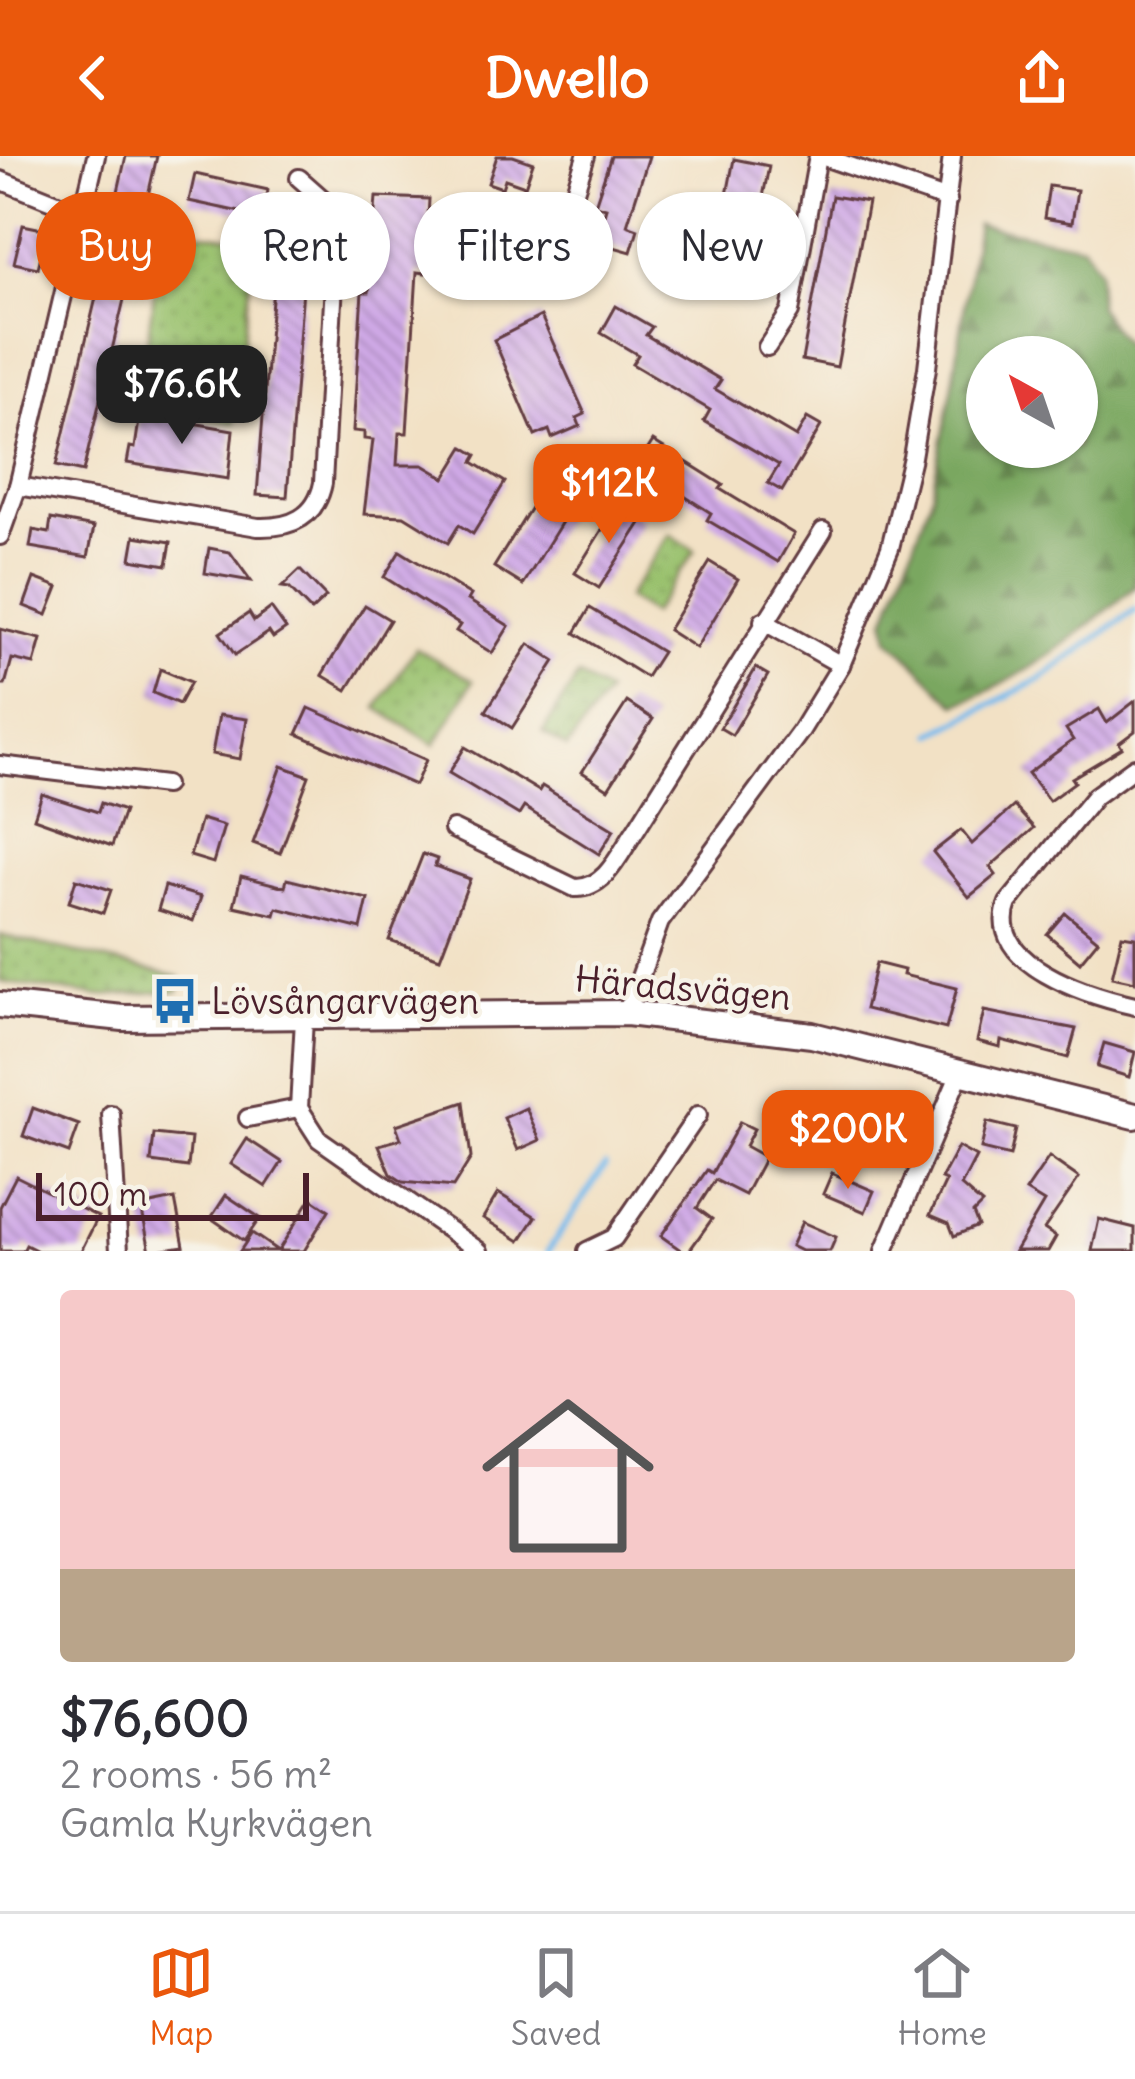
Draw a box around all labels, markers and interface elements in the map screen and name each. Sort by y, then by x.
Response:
text: Dwello [485,44,650,112]
icon: back [60,45,126,111]
icon: share [1009,45,1075,111]
chip: Buy [36,192,196,300]
chip: Rent [220,192,390,300]
chip: Filters [414,192,613,300]
chip: New [637,192,806,300]
north arrow [966,336,1098,468]
map controls [966,336,1098,468]
pin: $76.6K [84,345,280,447]
text: $76.6K [123,359,241,408]
pin: $112K [525,444,693,546]
text: $112K [560,458,658,507]
street label: Häradsvägen [573,956,793,1020]
bus stop icon: Lövsångarvägen [150,976,200,1026]
place label: Lövsångarvägen [211,979,479,1024]
pin: $200K [764,1090,932,1192]
text: $200K [789,1104,907,1153]
scale bar [36,1167,309,1220]
text: 100 m [54,1173,147,1215]
icon: home [460,1368,676,1584]
text: $76,600 [60,1686,249,1750]
text: 2 rooms · 56 m² [60,1750,332,1799]
text: Gamla Kyrkvägen [60,1799,373,1848]
tab: Map [148,1940,214,2054]
tab: Saved [511,1940,601,2054]
tab: Home [898,1940,987,2054]

